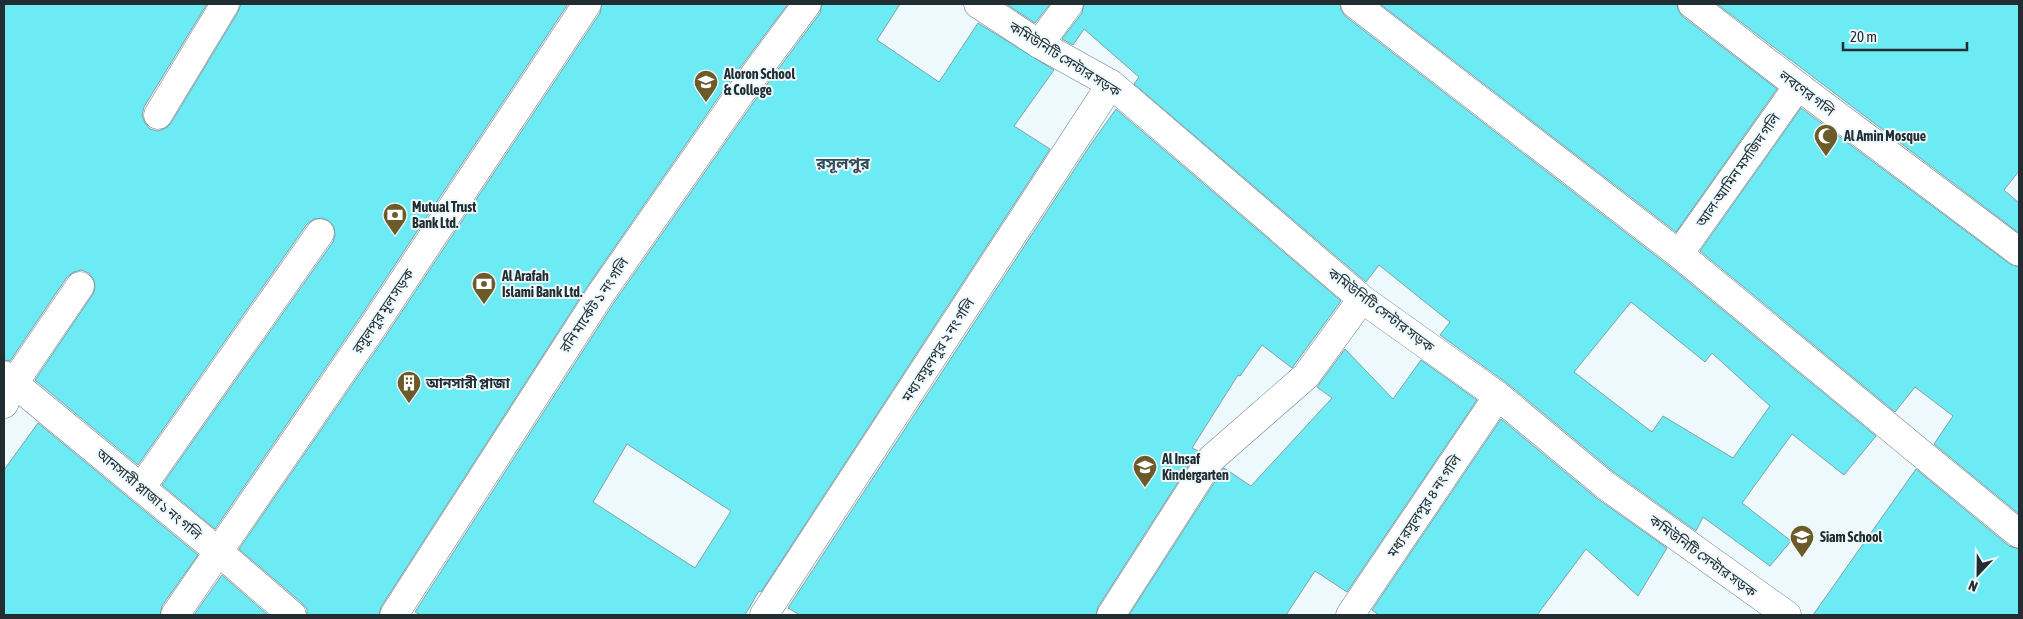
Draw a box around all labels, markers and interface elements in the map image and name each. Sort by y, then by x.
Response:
street label: কমিউনিটি সেন্টার সড়ক [1005,18,1124,100]
scale bar [1843,20,1967,52]
text: 20 m [1850,28,1877,45]
place label: Aloron School & College [723,66,795,98]
street label: লবণের গলি [1775,66,1838,119]
school or university icon: Aloron School & College [693,69,719,103]
street label: আল-আমিন মসজিদ গলি [1692,110,1784,231]
mosque icon: Al Amin Mosque [1813,123,1839,157]
place label: Al Amin Mosque [1843,128,1926,144]
district label: রসূলপুর [815,154,870,174]
place label: Mutual Trust Bank Ltd. [412,199,476,231]
bank icon: Mutual Trust Bank Ltd. [382,202,408,236]
street label: রনি মার্কেট ১ নং গলি [555,254,632,356]
street label: কমিউনিটি সেন্টার সড়ক [1324,264,1438,355]
street label: রসুলপুর মূল সড়ক [348,265,418,358]
place label: Al Arafah Islami Bank Ltd. [501,268,583,300]
bank icon: Al Arafah Islami Bank Ltd. [471,271,497,305]
street label: মধ্য রসুলপুর ২ নং গলি [898,295,979,406]
building icon: আনসারী প্লাজা [396,370,422,404]
place label: আনসারী প্লাজা [425,375,511,391]
street label: আনসারী প্লাজা ১ নং গলি [93,445,205,543]
place label: Al Insaf Kindergarten [1161,451,1229,483]
street label: মধ্য রসুলপুর ৪ নং গলি [1383,451,1465,562]
school or university icon: Al Insaf Kindergarten [1132,454,1158,488]
street label: কমিউনিটি সেন্টার সড়ক [1646,511,1760,601]
school or university icon: Siam School [1789,524,1815,558]
place label: Siam School [1820,529,1883,545]
north arrow [1953,549,2003,599]
text: N [1966,577,1980,595]

